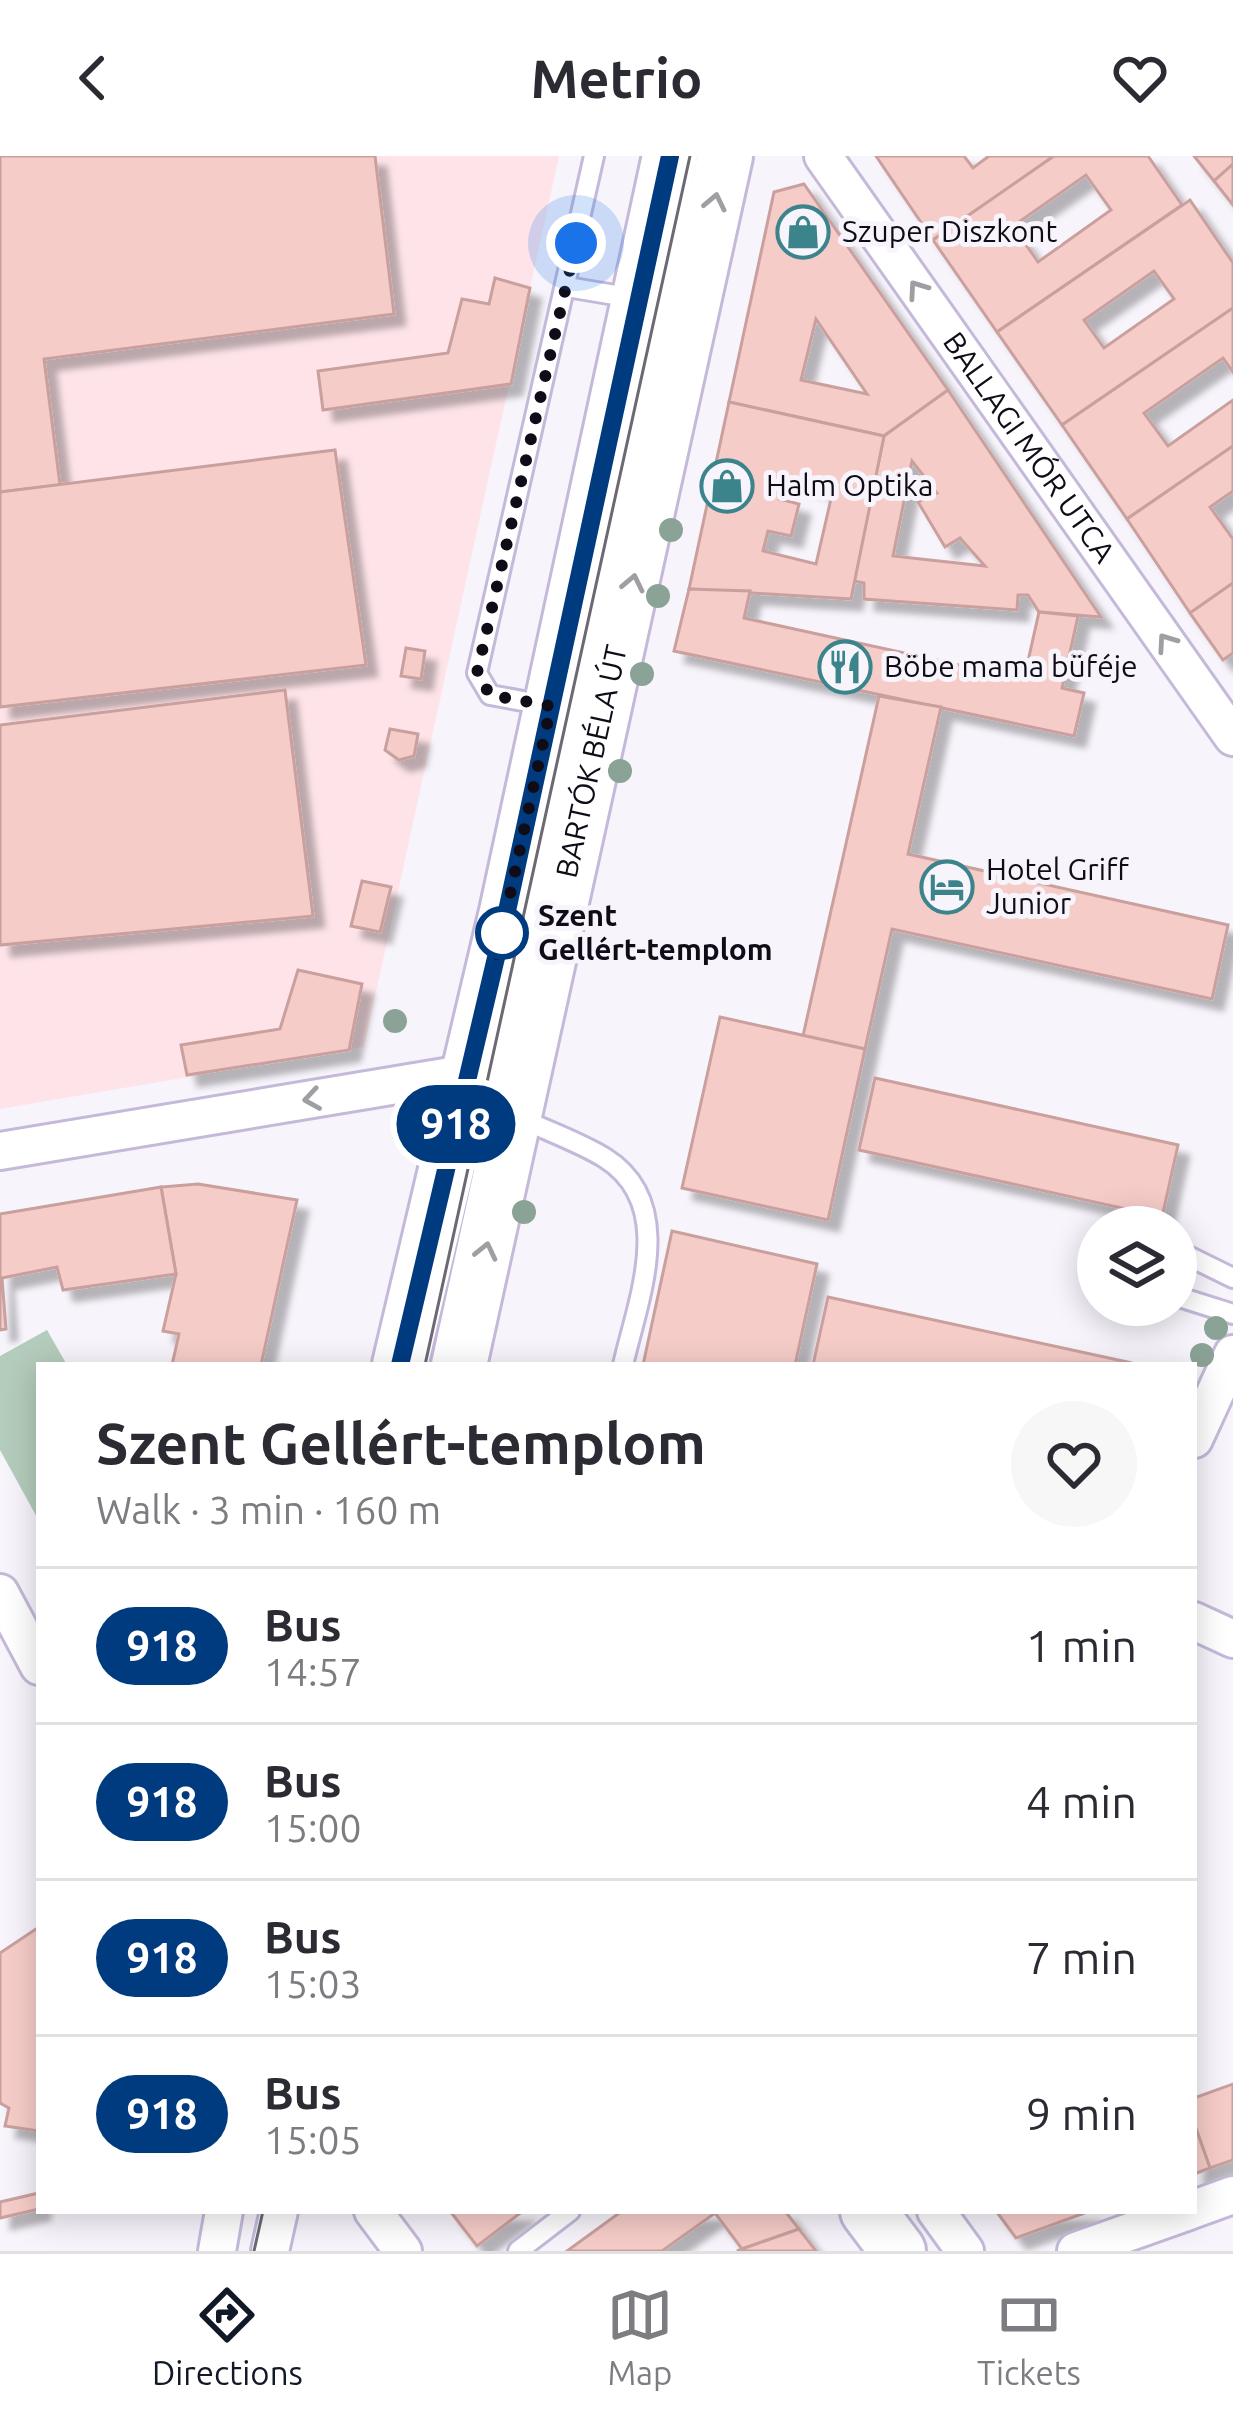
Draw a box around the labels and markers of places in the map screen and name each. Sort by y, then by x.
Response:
shop icon: Szuper Diszkont [775,204,831,260]
place label: Szuper Diszkont [842,214,1057,248]
shop icon: Halm Optika [699,458,755,514]
place label: Halm Optika [766,468,933,502]
restaurant icon: Böbe mama büféje [817,639,873,695]
place label: Böbe mama büféje [884,649,1138,683]
place label: Hotel Griff Junior [986,852,1129,920]
hotel icon: Hotel Griff Junior [919,859,975,915]
place label: Szent Gellért-templom [538,898,773,966]
marker: Szent Gellért-templom [477,908,527,958]

